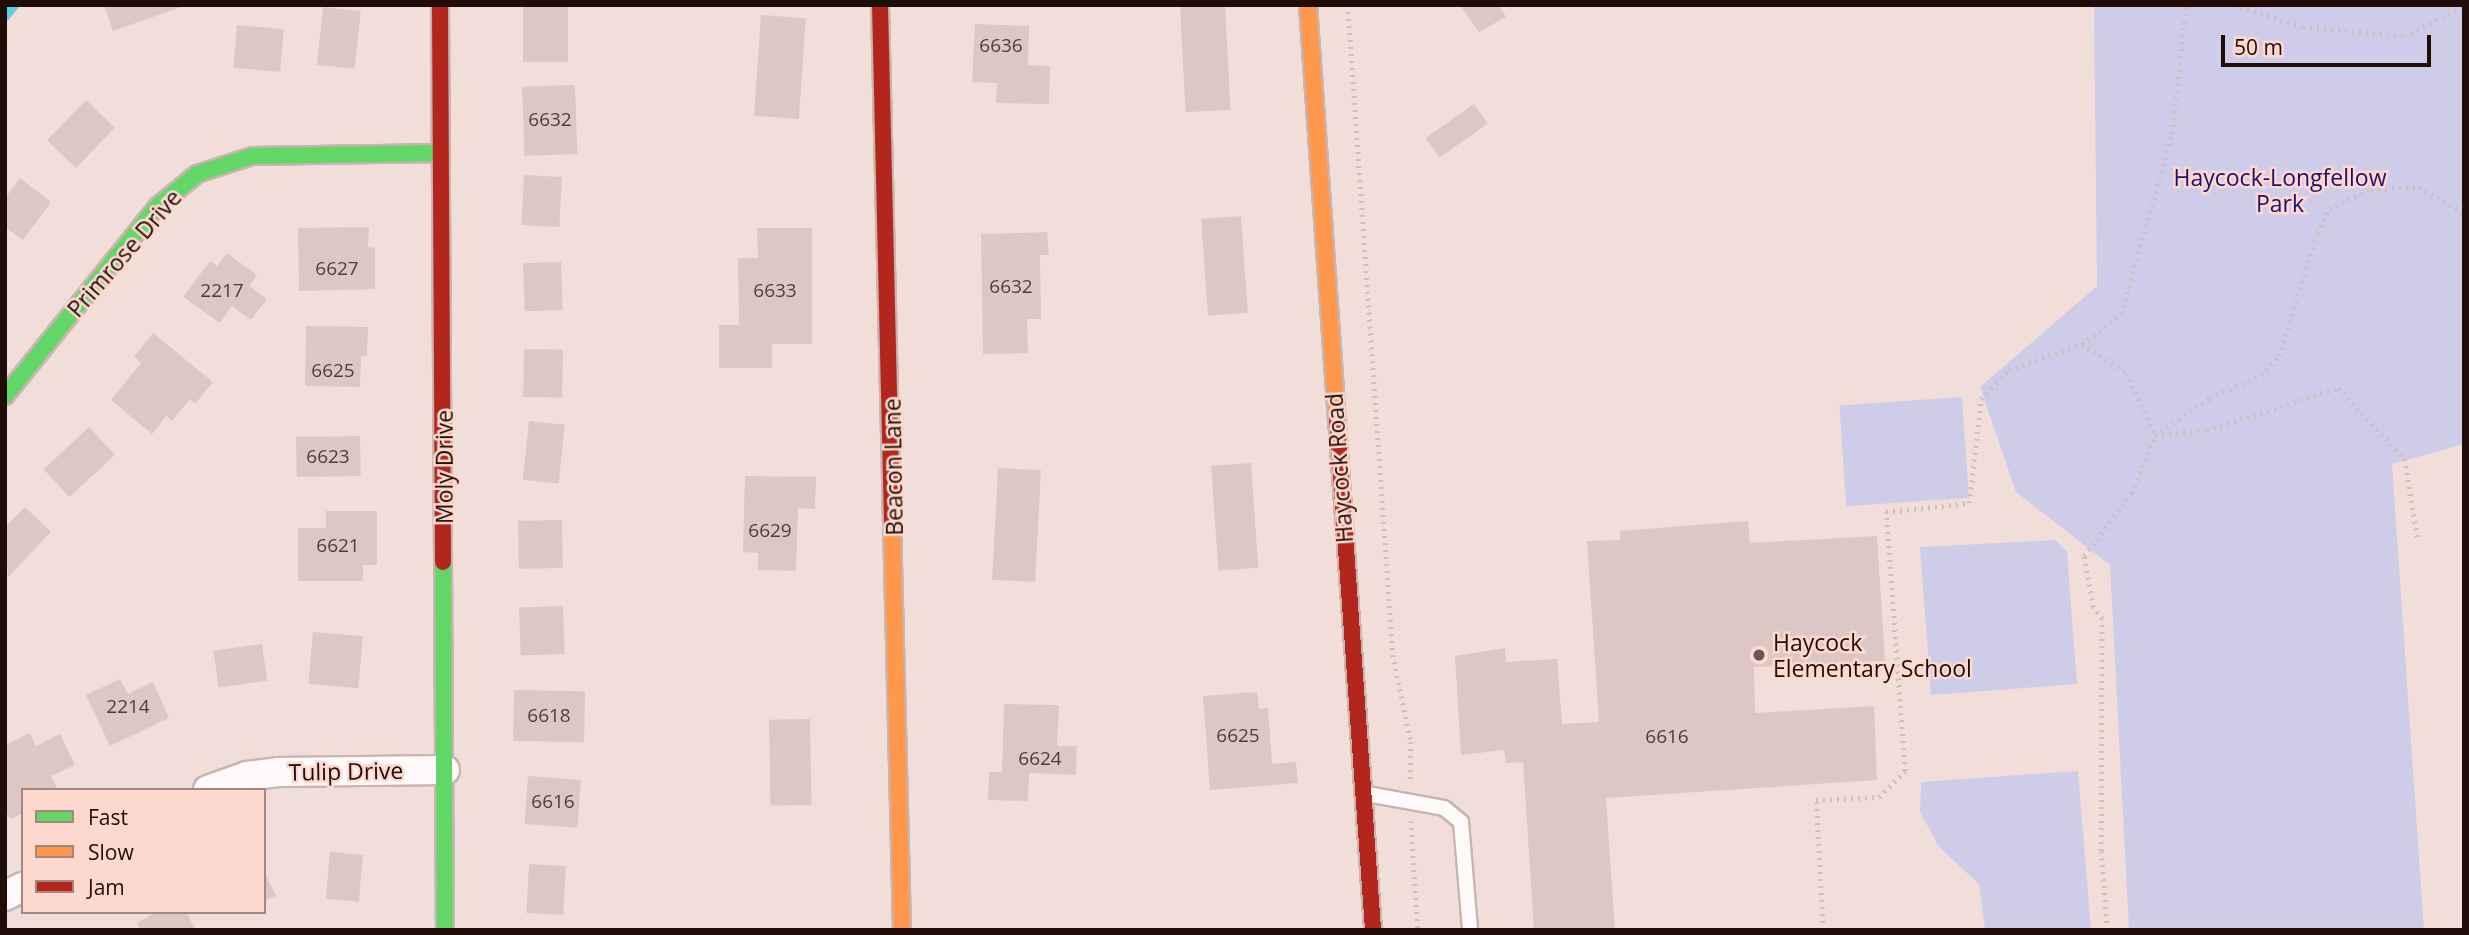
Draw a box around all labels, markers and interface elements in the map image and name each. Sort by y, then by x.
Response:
scale bar [2224,21,2434,65]
text: 50 m [2234,33,2283,61]
house number: 6636 [979,35,1023,57]
house number: 6632 [528,109,572,131]
park label: Haycock-Longfellow Park [2174,163,2386,217]
street label: Primrose Drive [61,184,187,322]
house number: 6627 [315,258,359,280]
house number: 6632 [989,276,1033,298]
house number: 2217 [200,280,244,302]
house number: 6633 [753,280,797,302]
house number: 6625 [311,360,355,382]
street label: Haycock Road [1320,392,1358,544]
street label: Beacon Lane [878,398,908,536]
street label: Moly Drive [430,410,458,524]
house number: 6623 [306,446,350,468]
house number: 6629 [748,520,792,542]
house number: 6621 [316,535,360,557]
place label: Haycock Elementary School [1773,628,1972,682]
marker: Haycock Elementary School [1751,647,1767,663]
house number: 2214 [106,696,150,718]
house number: 6618 [527,705,571,727]
house number: 6625 [1216,725,1260,747]
house number: 6616 [1645,726,1689,748]
house number: 6624 [1018,748,1062,770]
street label: Tulip Drive [288,756,404,786]
legend [21,788,266,914]
house number: 6616 [531,791,575,813]
text: Fast [88,803,128,831]
text: Slow [88,838,134,866]
text: Jam [88,873,125,901]

